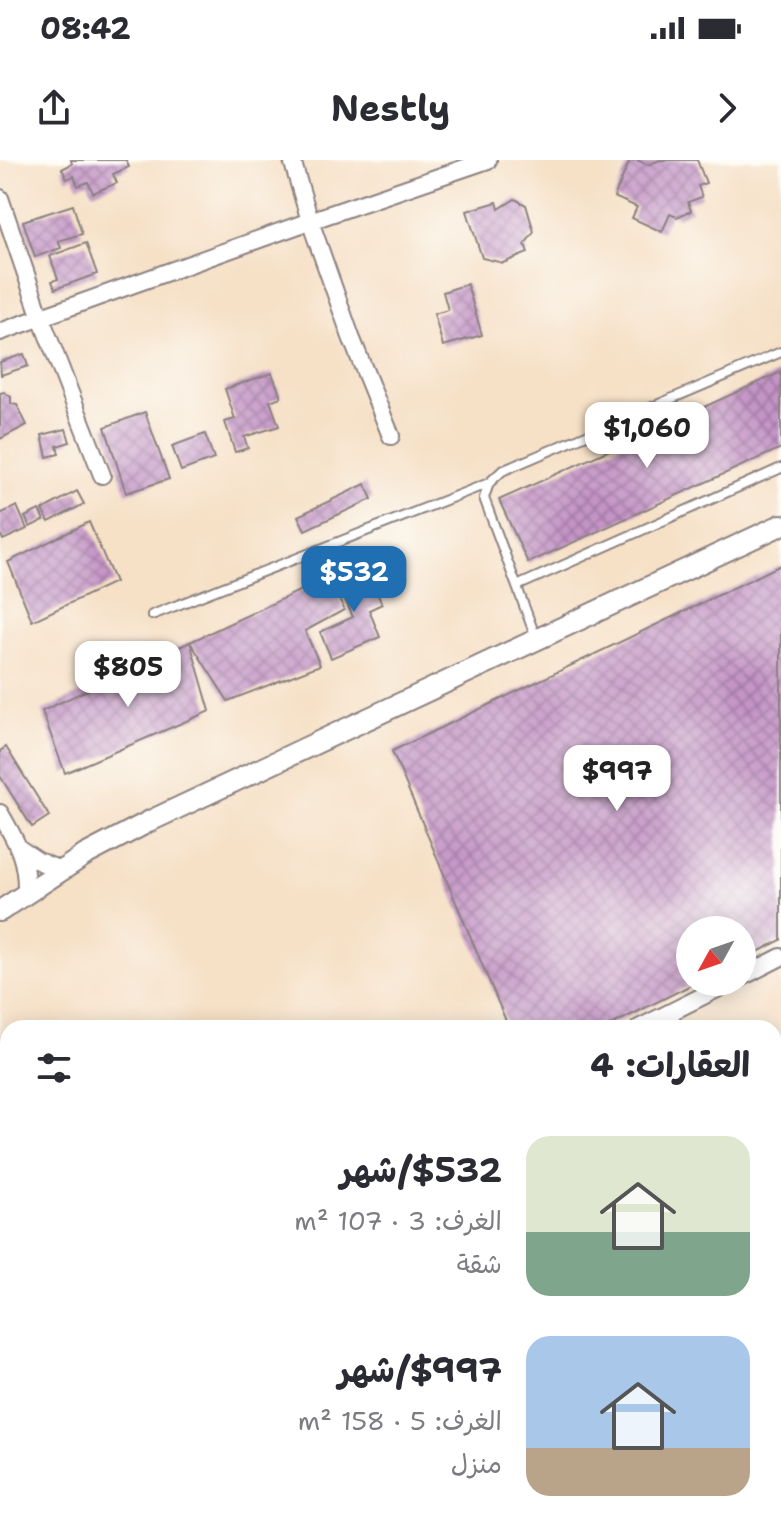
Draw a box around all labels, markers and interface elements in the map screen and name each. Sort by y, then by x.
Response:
text: 08:42 [40,8,131,49]
text: Nestly [331,84,450,133]
icon: share [32,86,76,130]
icon: forward [705,86,749,130]
pin: $1,060 [582,402,712,470]
text: $1,060 [603,410,691,445]
pin: $532 [307,546,401,614]
text: $532 [319,554,389,589]
pin: $805 [81,641,175,709]
text: $805 [93,649,163,684]
pin: $997 [570,745,664,813]
text: $997 [582,753,652,788]
north arrow [676,916,756,996]
map controls [676,916,756,996]
text: العقارات: 4 [590,1042,750,1088]
icon: filters [32,1046,76,1090]
text: $532/شهر [340,1147,502,1193]
icon: home [590,1168,686,1264]
text: الغرف: 3 · 107 m² [294,1203,502,1238]
text: شقة [457,1246,502,1281]
text: $997/شهر [338,1347,502,1393]
icon: home [590,1368,686,1464]
text: الغرف: 5 · 158 m² [298,1403,502,1438]
text: منزل [451,1446,502,1481]

